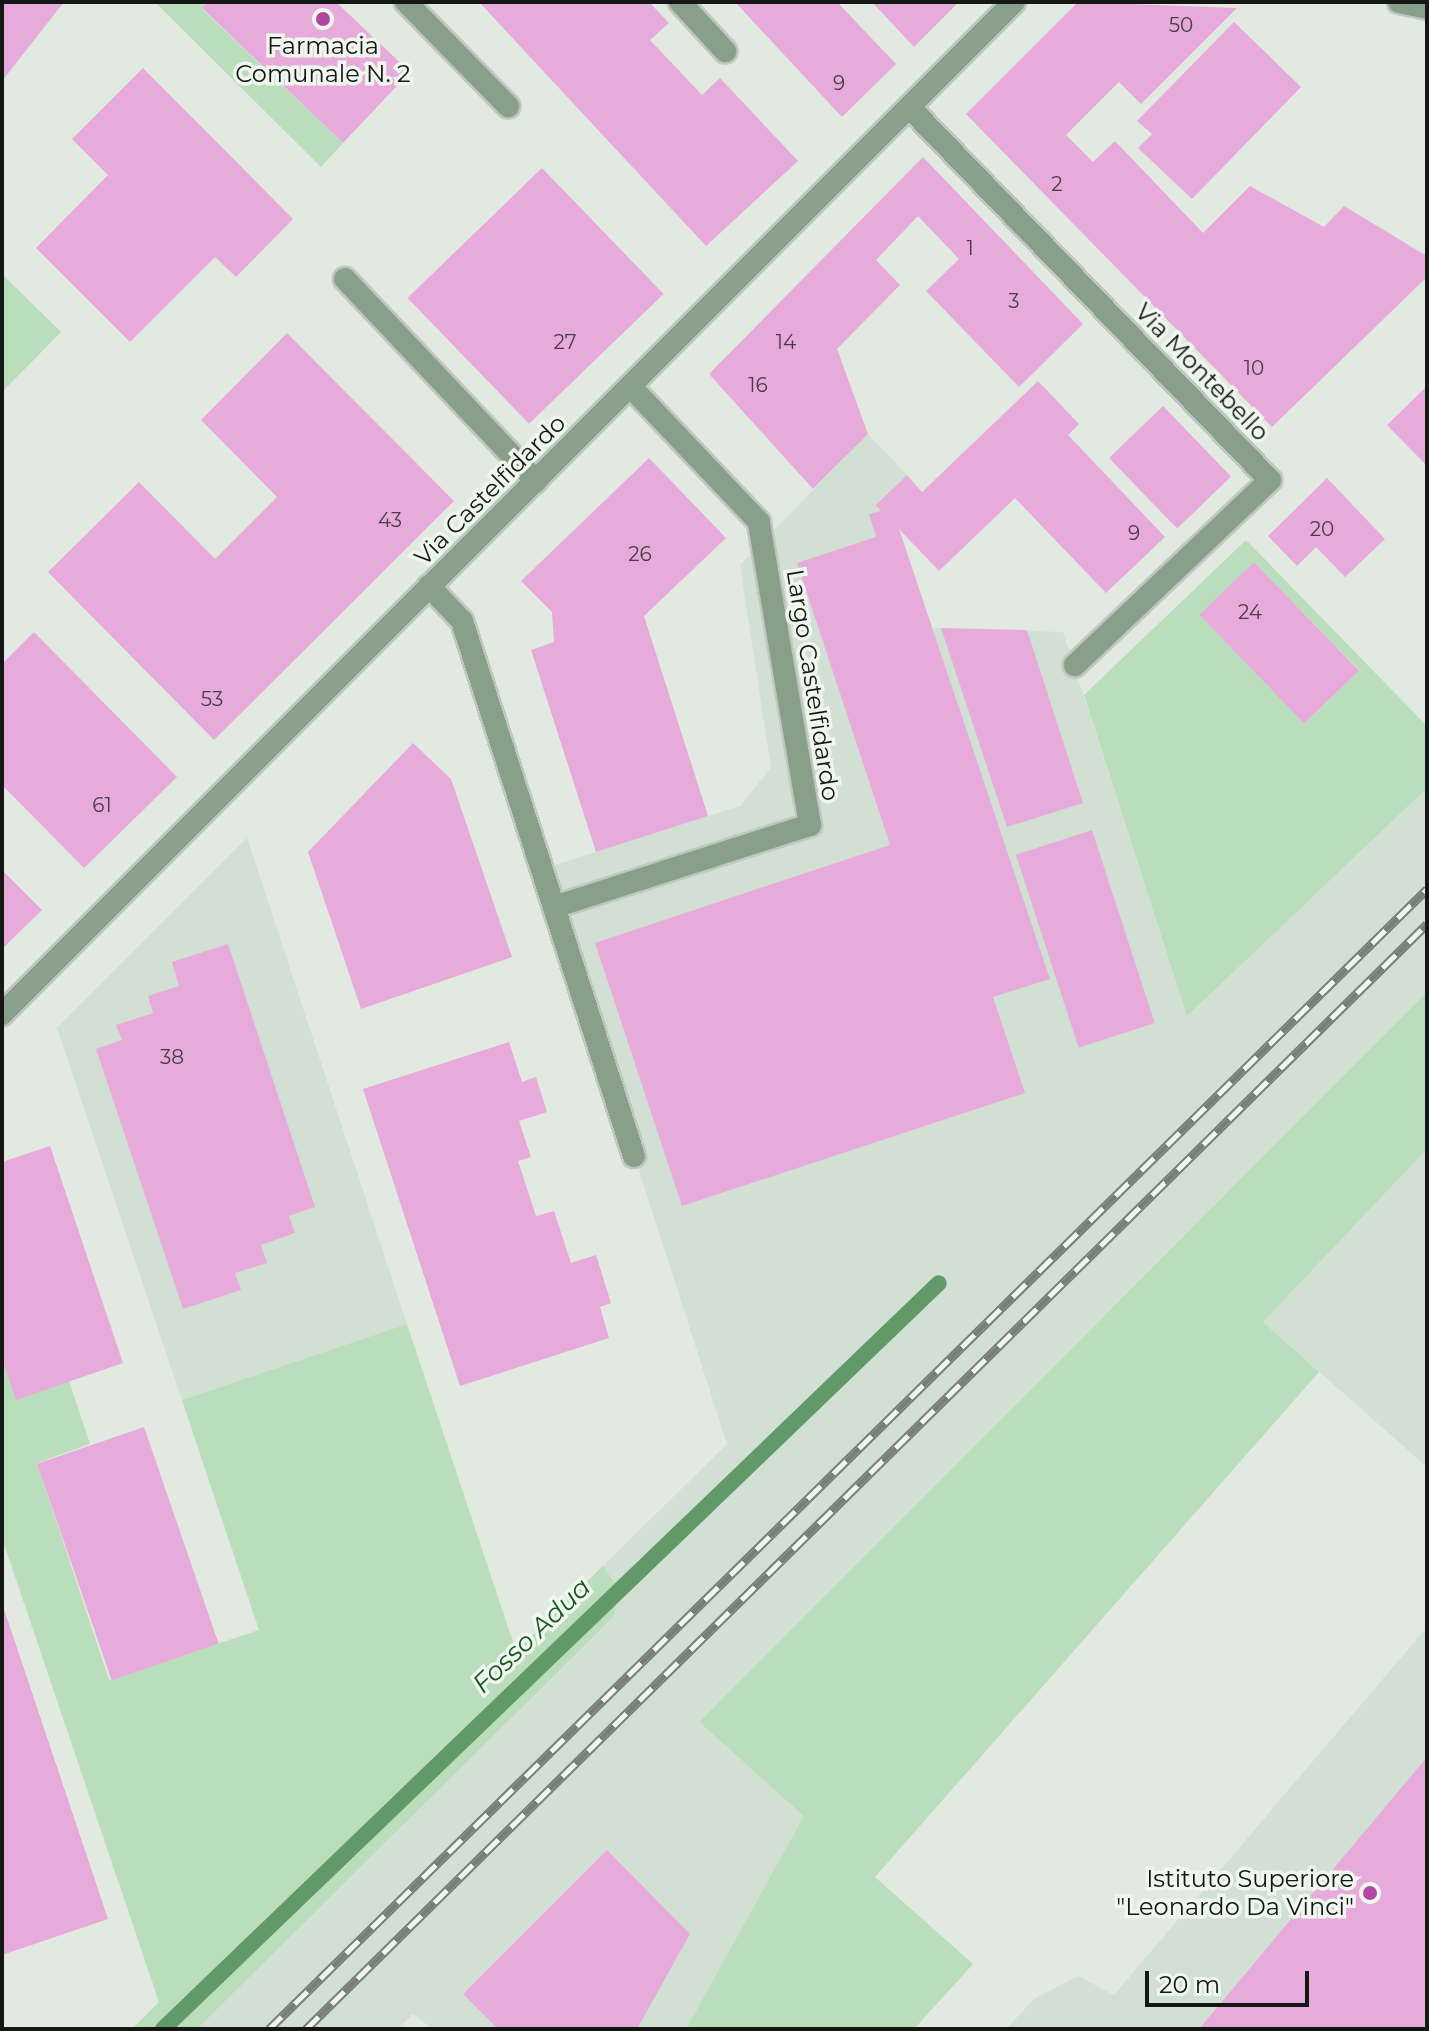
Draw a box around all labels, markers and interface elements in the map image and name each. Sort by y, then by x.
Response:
marker: Farmacia Comunale N. 2 [314,10,332,28]
house number: 50 [1169,13,1193,37]
place label: Farmacia Comunale N. 2 [235,32,411,88]
house number: 9 [833,71,845,95]
house number: 2 [1051,172,1063,196]
house number: 1 [966,236,974,260]
house number: 3 [1008,289,1020,313]
street label: Via Montebello [1129,297,1275,447]
house number: 27 [553,330,577,354]
house number: 14 [776,330,796,354]
house number: 10 [1244,356,1264,380]
house number: 16 [748,373,768,397]
street label: Via Castelfidardo [409,409,571,571]
house number: 43 [378,508,402,532]
house number: 20 [1310,517,1334,541]
house number: 9 [1128,521,1140,545]
house number: 26 [628,542,652,566]
street label: Largo Castelfidardo [780,567,846,803]
house number: 24 [1238,600,1262,624]
house number: 53 [201,687,223,711]
house number: 61 [92,793,112,817]
house number: 38 [160,1045,184,1069]
water label: Fosso Adua [466,1572,598,1700]
place label: Istituto Superiore "Leonardo Da Vinci" [1116,1865,1354,1921]
marker: Istituto Superiore "Leonardo Da Vinci" [1361,1884,1379,1902]
scale bar [1149,1955,1313,2005]
text: 20 m [1159,1970,1220,1999]

